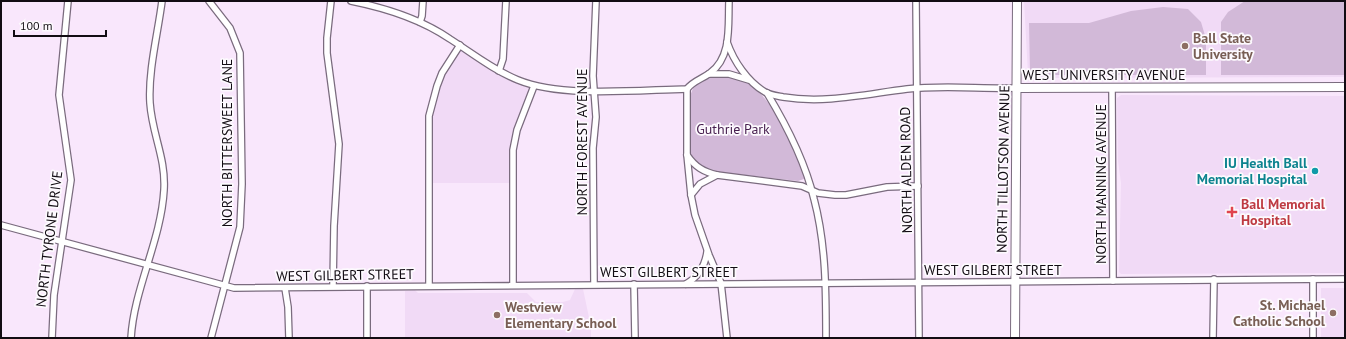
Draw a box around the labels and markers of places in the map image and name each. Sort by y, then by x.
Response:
place label: Ball State University [1193,29,1253,63]
marker: Ball State University [1180,41,1190,51]
place label: IU Health Ball Memorial Hospital [1197,154,1308,188]
marker: IU Health Ball Memorial Hospital [1310,166,1320,176]
place label: Ball Memorial Hospital [1241,195,1326,229]
marker: Ball Memorial Hospital [1226,206,1238,218]
place label: St. Michael Catholic School [1233,296,1326,330]
place label: Westview Elementary School [505,298,617,332]
marker: St. Michael Catholic School [1328,308,1338,318]
marker: Westview Elementary School [492,310,502,320]

